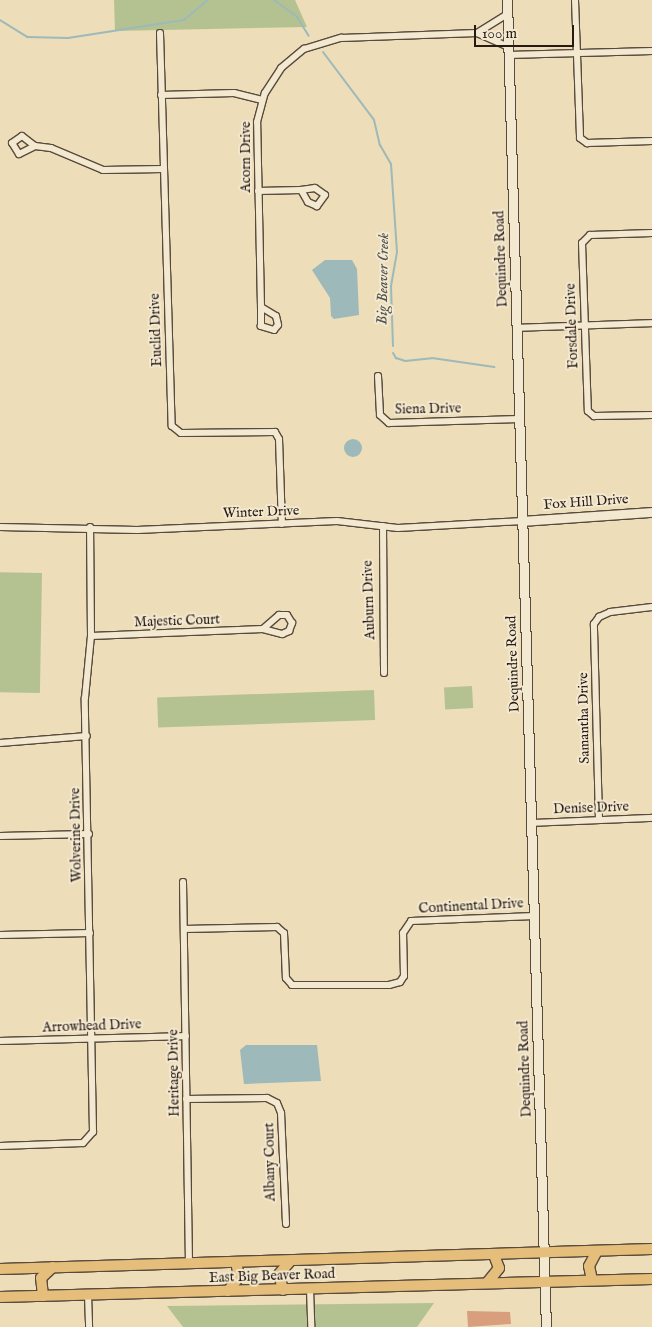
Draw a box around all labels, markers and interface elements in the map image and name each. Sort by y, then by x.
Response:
scale bar [477,15,577,47]
text: 100 m [482,24,517,43]
street label: Acorn Drive [238,121,254,193]
street label: Dequindre Road [491,210,511,308]
water label: Big Beaver Creek [373,233,393,325]
street label: Forsdale Drive [562,283,582,369]
street label: Euclid Drive [146,293,166,367]
street label: Siena Drive [395,400,461,418]
street label: Fox Hill Drive [543,491,629,513]
street label: Winter Drive [222,502,300,522]
street label: Auburn Drive [359,560,379,640]
street label: Majestic Court [134,611,220,631]
street label: Dequindre Road [503,615,523,713]
street label: Samantha Drive [575,672,593,764]
street label: Wolverine Drive [67,787,85,883]
street label: Denise Drive [553,798,629,818]
street label: Continental Drive [418,895,524,917]
street label: Arrowhead Drive [42,1016,142,1036]
street label: Dequindre Road [515,1020,535,1118]
street label: Heritage Drive [165,1029,183,1117]
street label: Albany Court [261,1122,279,1202]
street label: East Big Beaver Road [209,1265,335,1287]

